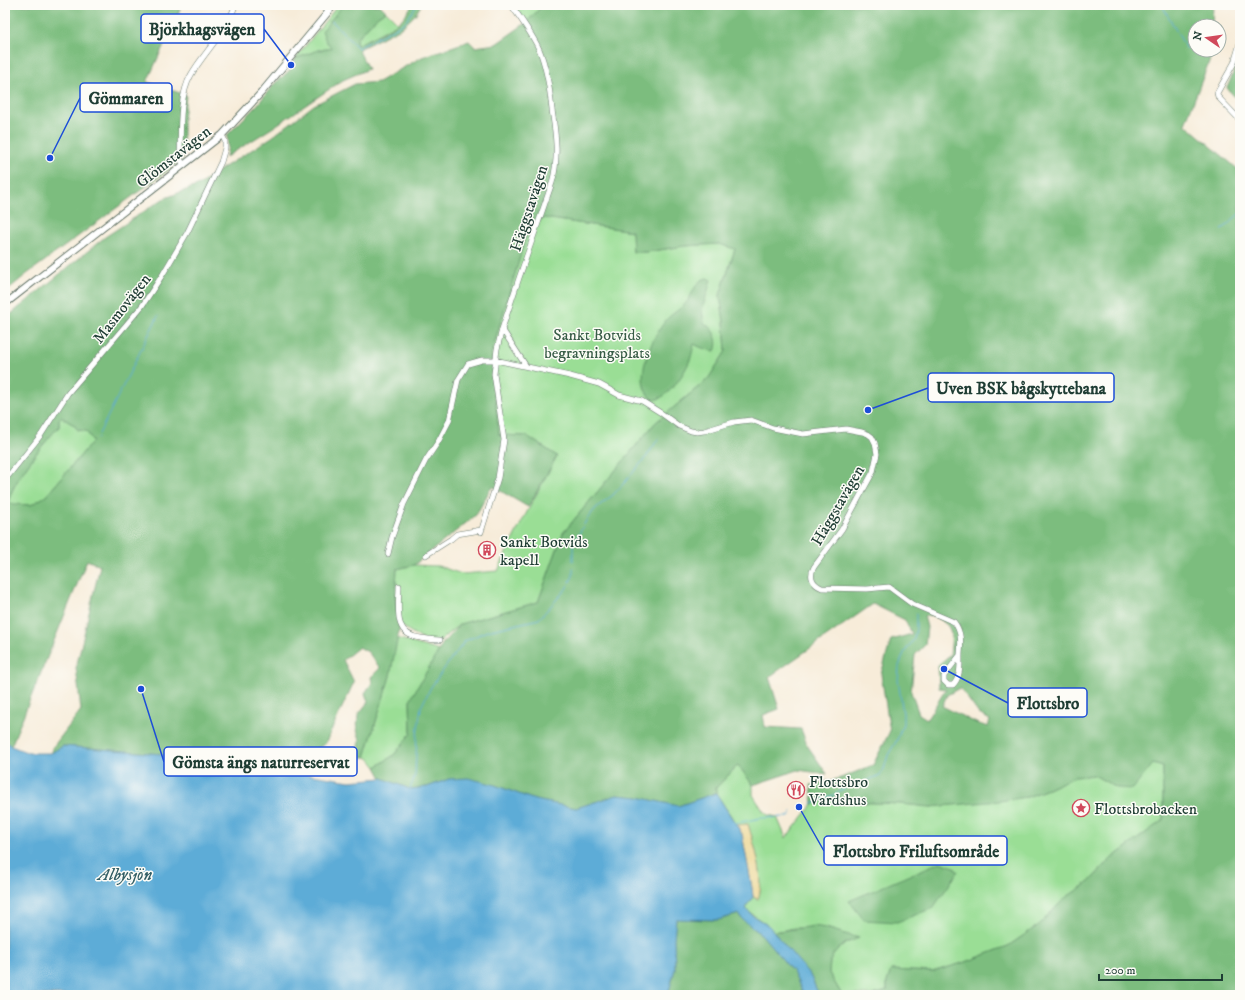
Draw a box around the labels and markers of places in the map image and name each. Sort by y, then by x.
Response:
callout: Björkhagsvägen [141,14,264,43]
callout: Gömmaren [80,83,172,112]
callout: Uven BSK bågskyttebana [928,373,1114,402]
place label: Sankt Botvids kapell [500,532,587,570]
building icon: Sankt Botvids kapell [477,540,497,560]
callout: Flottsbro [1008,688,1087,717]
callout: Gömsta ängs naturreservat [164,747,357,776]
place label: Flottsbro Värdshus [808,772,868,810]
restaurant icon: Flottsbro Värdshus [786,780,806,800]
place icon: Flottsbrobacken [1071,798,1091,818]
place label: Flottsbrobacken [1094,799,1198,819]
callout: Flottsbro Friluftsområde [824,836,1007,865]

